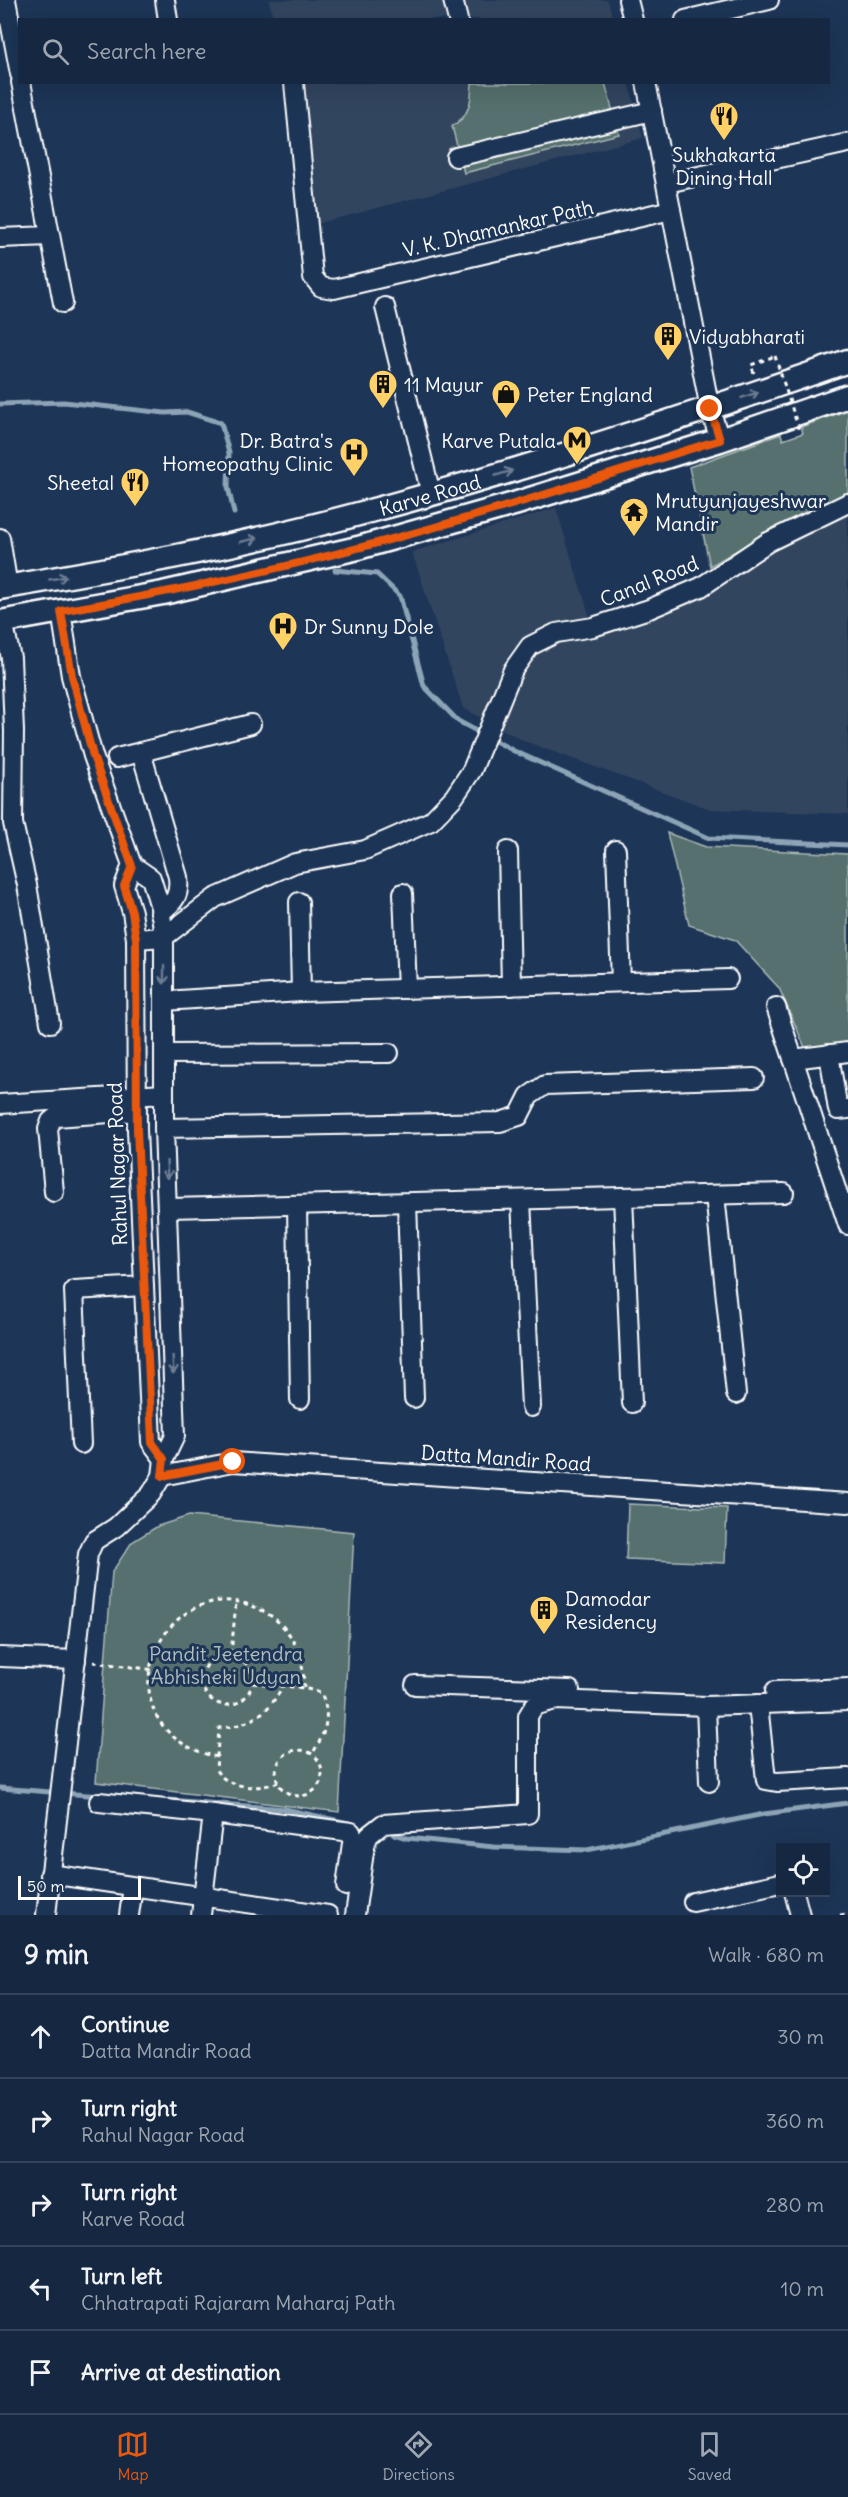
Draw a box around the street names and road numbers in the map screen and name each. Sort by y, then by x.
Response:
street label: V. K. Dhamankar Path [400,194,596,262]
street label: Karve Road [376,468,483,520]
street label: Canal Road [596,550,702,612]
street label: Rahul Nagar Road [102,1081,132,1246]
street label: Datta Mandir Road [420,1440,592,1476]

